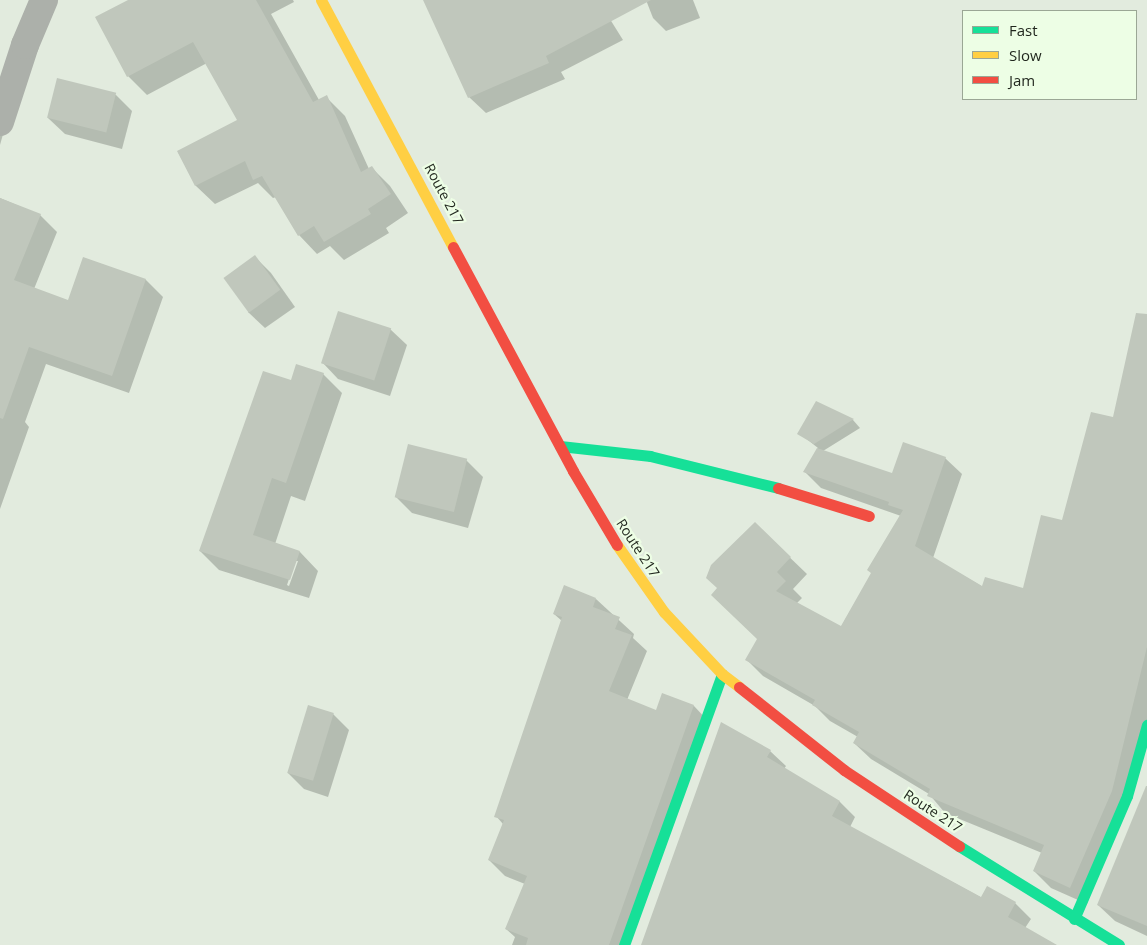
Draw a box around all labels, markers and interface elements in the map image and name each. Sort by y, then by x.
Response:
legend [962,10,1137,100]
text: Fast [1009,20,1038,40]
text: Slow [1009,45,1042,65]
text: Jam [1009,70,1035,90]
street label: Route 217 [421,161,467,227]
street label: Route 217 [613,516,663,580]
street label: Route 217 [901,786,965,836]

